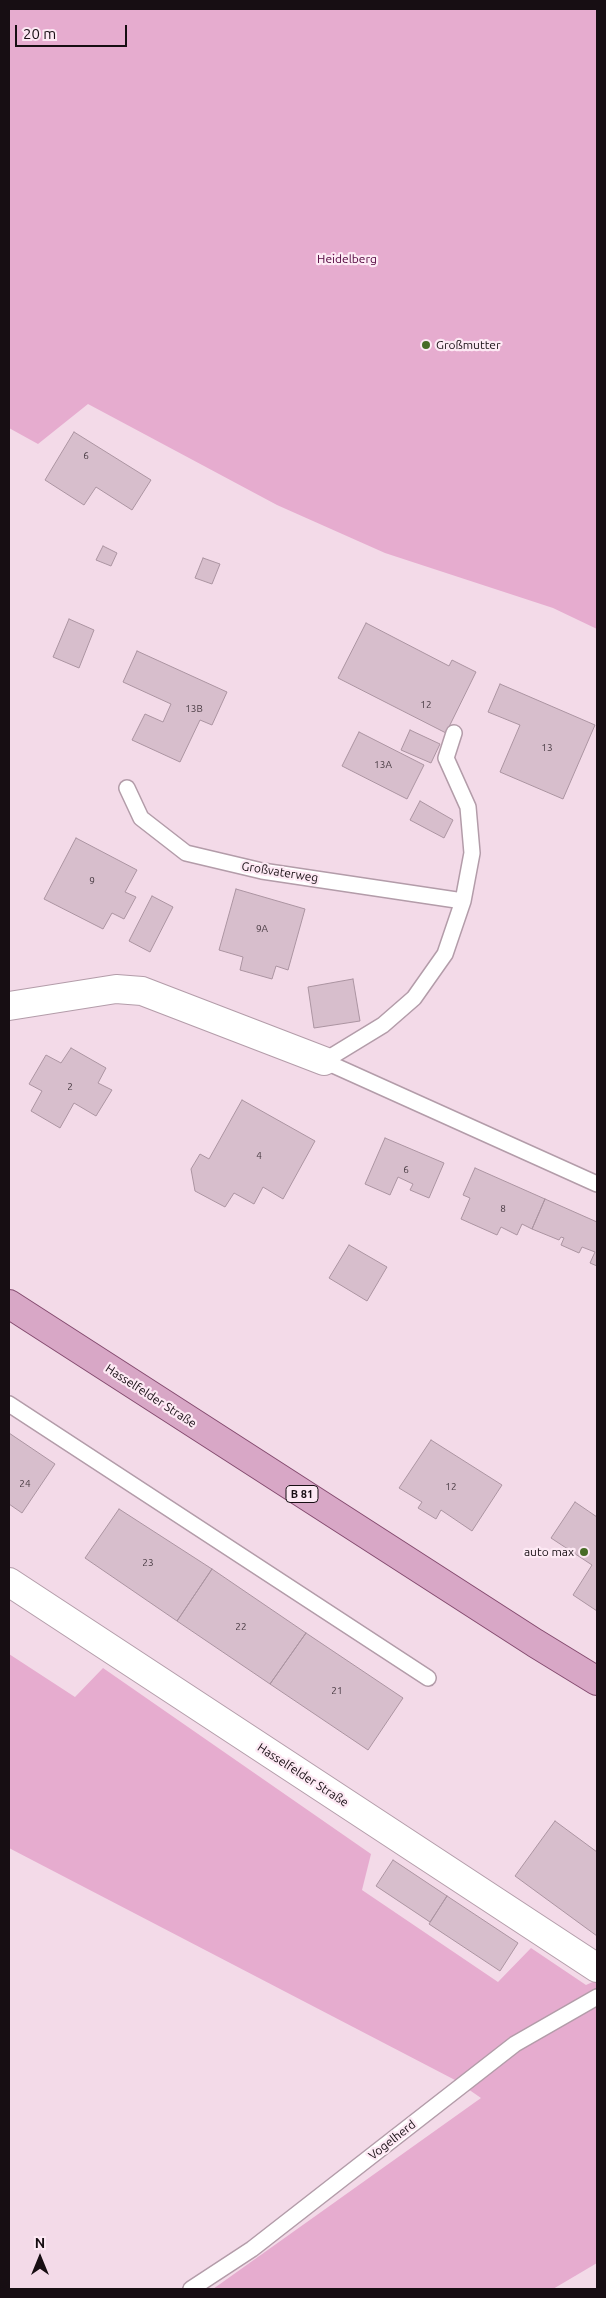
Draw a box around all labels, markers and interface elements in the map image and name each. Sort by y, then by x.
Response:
scale bar [18,15,130,47]
text: 20 m [23,25,56,42]
park label: Heidelberg [317,252,377,266]
place label: Großmutter [436,338,501,352]
marker: Großmutter [420,339,432,351]
house number: 6 [83,450,89,462]
house number: 12 [420,699,432,711]
house number: 13B [185,703,203,715]
house number: 13 [541,742,553,754]
house number: 13A [374,759,392,771]
street label: Großvaterweg [241,859,319,885]
house number: 9 [89,875,95,887]
house number: 9A [256,923,268,935]
house number: 2 [67,1081,73,1093]
house number: 4 [256,1150,262,1162]
house number: 6 [403,1164,409,1176]
house number: 8 [500,1203,506,1215]
street label: Hasselfelder Straße [103,1361,199,1431]
house number: 24 [19,1478,31,1490]
house number: 12 [445,1481,457,1493]
road number: B 81 [286,1486,318,1502]
place label: auto max [524,1545,574,1559]
marker: auto max [578,1546,590,1558]
house number: 23 [142,1557,154,1569]
house number: 22 [235,1621,247,1633]
house number: 21 [331,1685,343,1697]
street label: Hasselfelder Straße [255,1740,351,1810]
street label: Vogelherd [366,2117,418,2163]
north arrow [15,2233,65,2283]
text: N [35,2235,45,2251]

